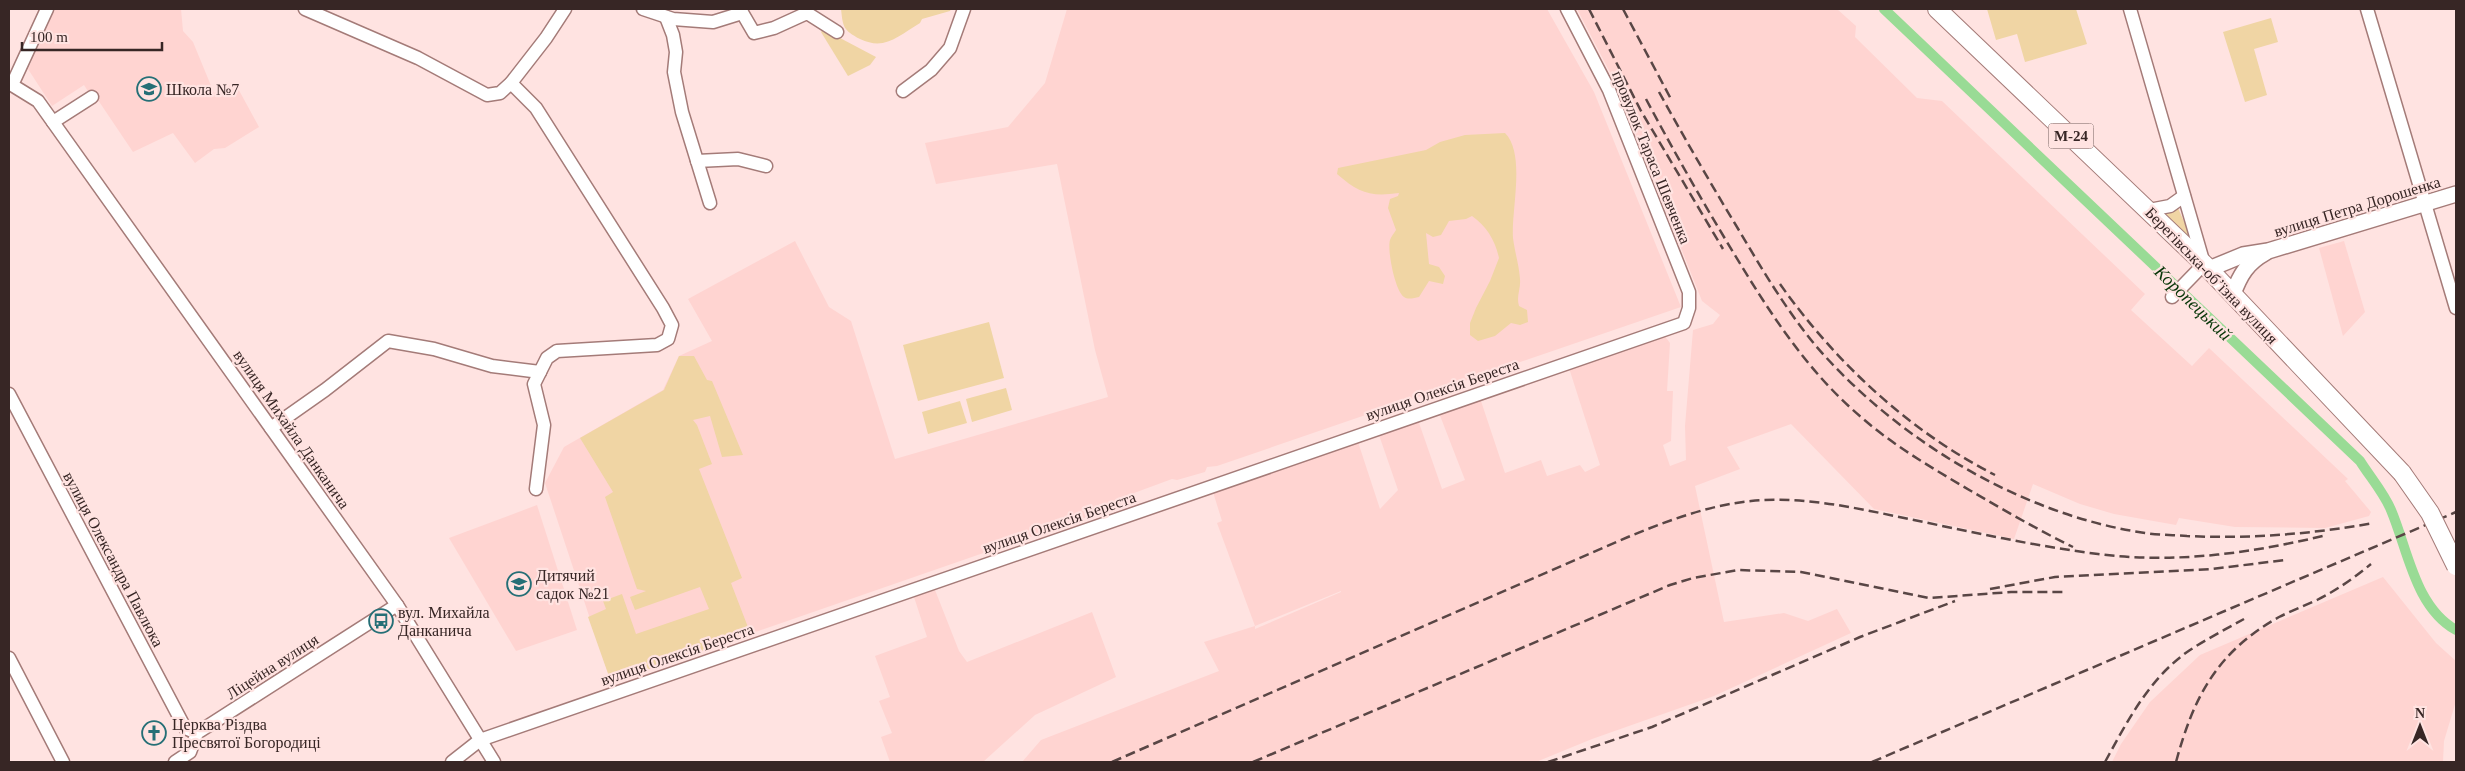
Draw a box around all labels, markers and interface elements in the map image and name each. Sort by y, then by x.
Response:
scale bar [22,20,162,52]
text: 100 m [30,29,68,45]
street label: провулок Тараса Шевченка [1608,68,1694,247]
school or university icon: Школа №7 [136,76,162,102]
place label: Школа №7 [166,81,239,98]
road number: М-24 [2048,124,2094,148]
street label: вулиця Петра Дорошенка [2272,173,2443,241]
street label: Берегівська-обʼїзна вулиця [2141,204,2282,348]
water label: Коропецький [2150,261,2236,345]
street label: вулиця Михайла Данканича [229,347,353,512]
street label: вулиця Олексія Береста [1363,355,1521,425]
street label: вулиця Олександра Павлюка [59,469,167,650]
street label: вулиця Олексія Береста [980,488,1138,558]
place label: Дитячий садок №21 [536,567,610,603]
school or university icon: Дитячий садок №21 [506,571,532,597]
place label: вул. Михайла Данканича [398,604,490,640]
bus stop icon: вул. Михайла Данканича [368,608,394,634]
street label: вулиця Олексія Береста [598,620,756,690]
street label: Ліцейна вулиця [223,630,322,703]
north arrow [2395,701,2445,751]
text: N [2415,706,2425,721]
place label: Церква Різдва Пресвятої Богородиці [172,716,321,752]
church icon: Церква Різдва Пресвятої Богородиці [141,720,167,746]

